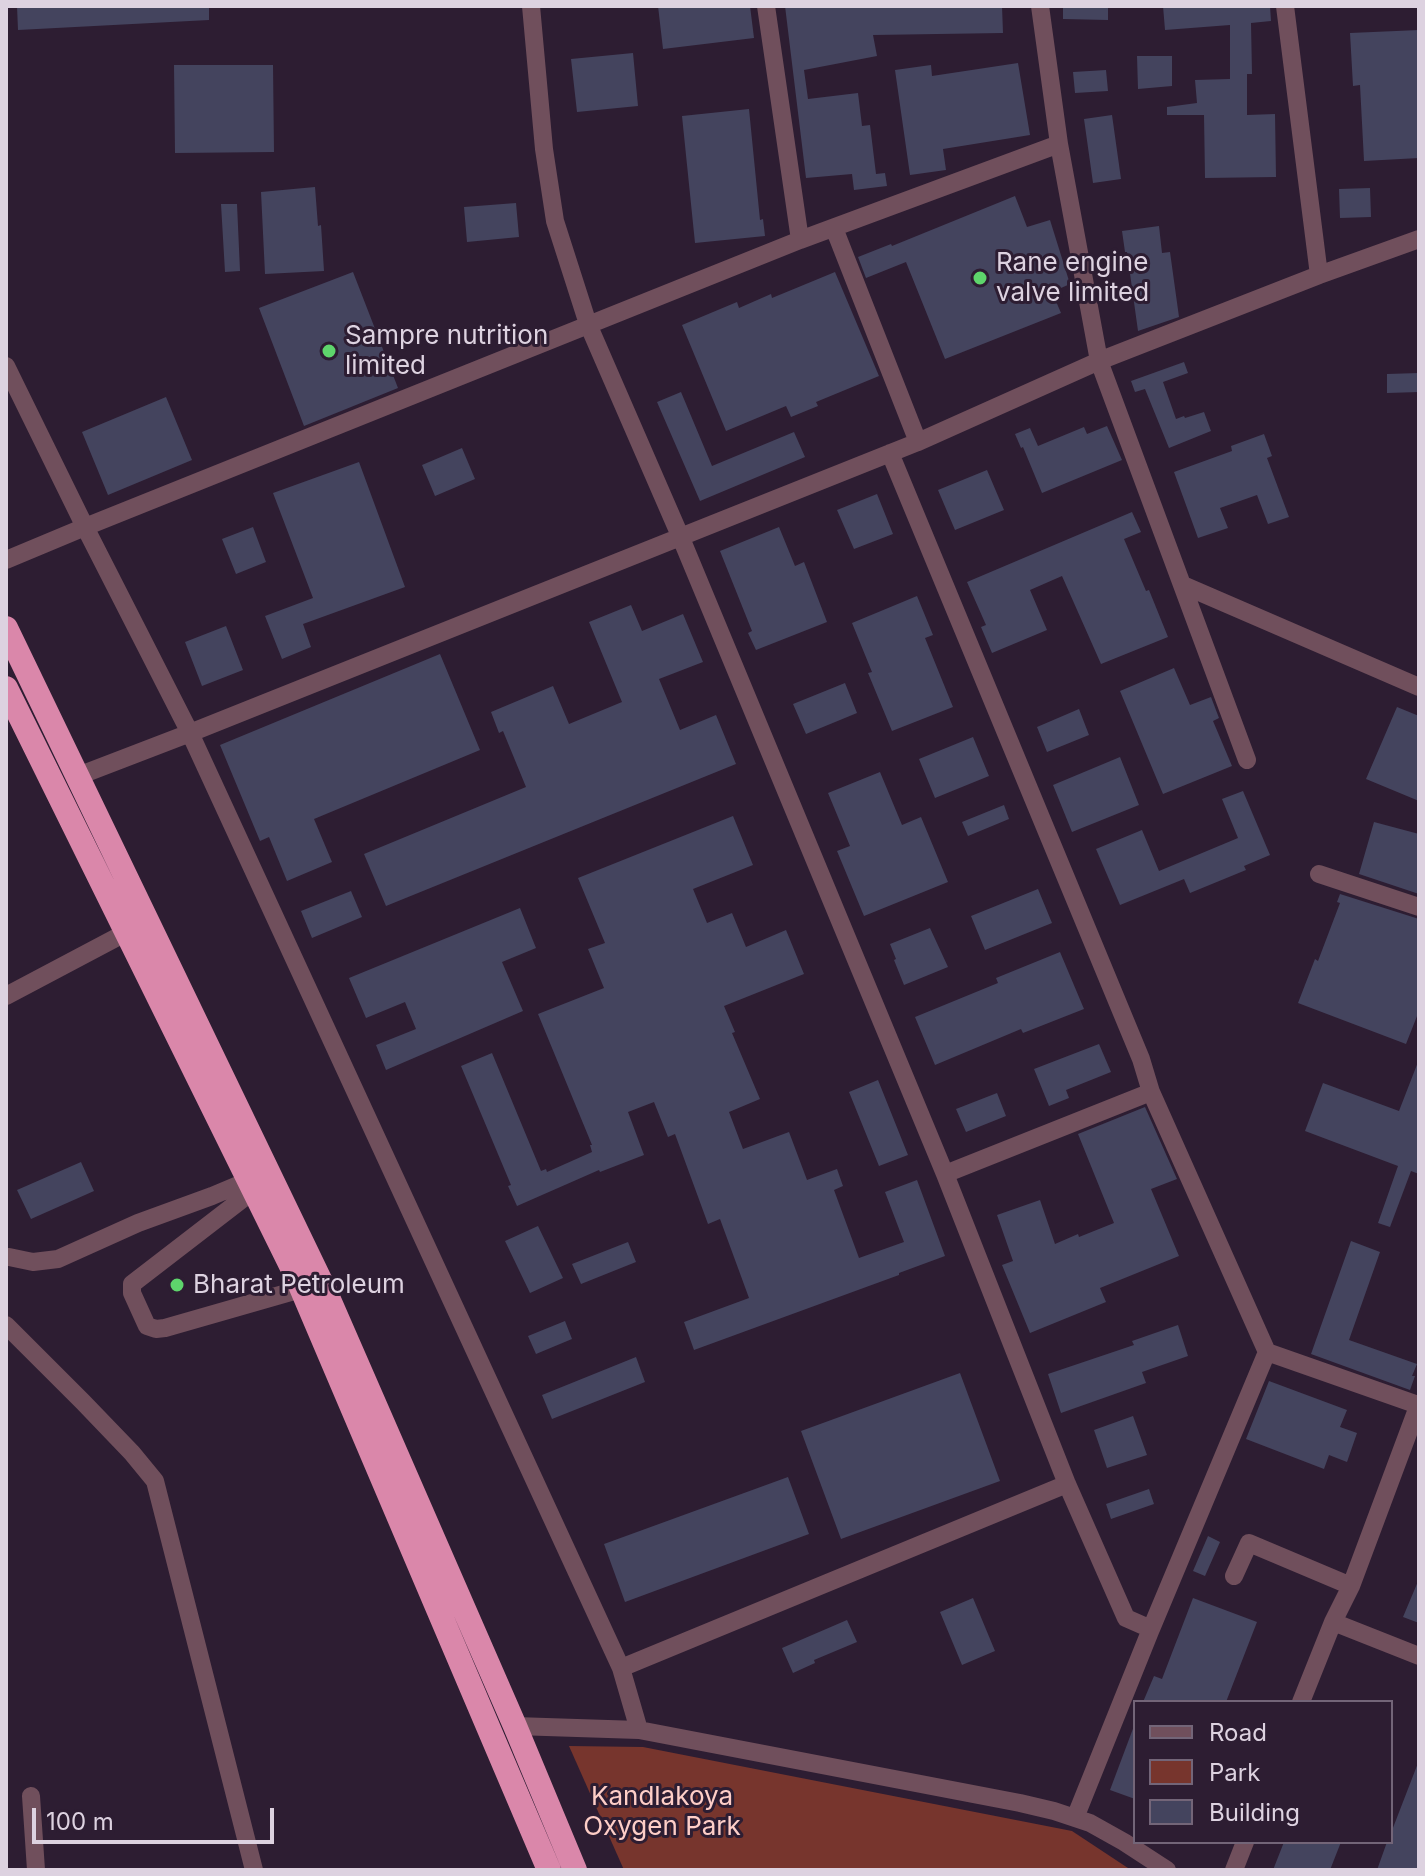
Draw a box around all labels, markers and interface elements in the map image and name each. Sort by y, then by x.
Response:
place label: Rane engine valve limited [996,247,1149,308]
marker: Rane engine valve limited [971,269,989,287]
place label: Sampre nutrition limited [345,320,548,382]
marker: Sampre nutrition limited [320,342,338,360]
place label: Bharat Petroleum [193,1269,405,1301]
marker: Bharat Petroleum [168,1276,186,1294]
legend [1133,1700,1393,1844]
text: Road [1209,1718,1267,1747]
text: Park [1209,1758,1260,1787]
park label: Kandlakoya Oxygen Park [583,1781,741,1842]
scale bar [36,1792,278,1842]
text: Building [1209,1798,1300,1827]
text: 100 m [46,1807,114,1836]

